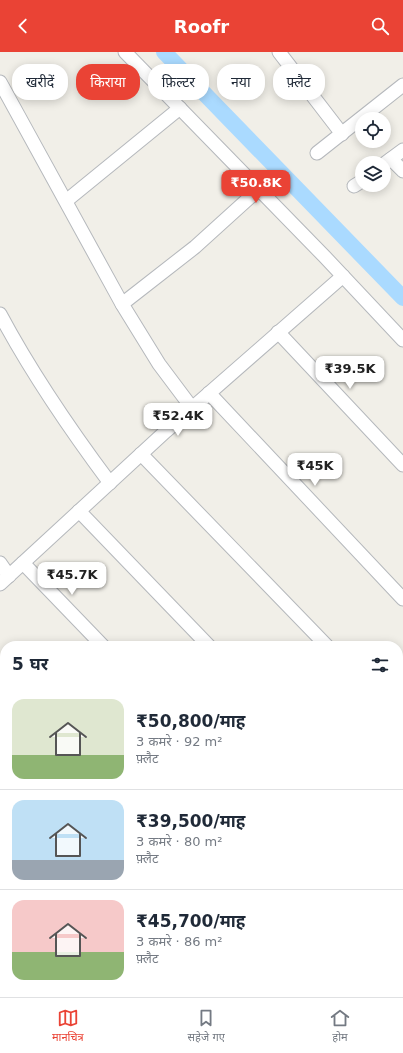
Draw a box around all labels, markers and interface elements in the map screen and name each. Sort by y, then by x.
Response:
icon: back [12,15,34,37]
icon: search [369,15,391,37]
text: Roofr [174,16,229,37]
chip: खरीदें [12,64,68,100]
chip: किराया [76,64,140,100]
chip: फ़िल्टर [148,64,209,100]
chip: नया [217,64,265,100]
chip: फ़्लैट [273,64,325,100]
map controls [355,112,391,192]
button: locate [355,112,391,148]
button: layers [355,156,391,192]
pin: ₹50.8K [223,170,289,204]
text: ₹50.8K [230,175,282,190]
pin: ₹39.5K [317,356,383,390]
text: ₹39.5K [324,361,376,376]
pin: ₹52.4K [145,403,211,437]
text: ₹52.4K [152,408,204,423]
pin: ₹45K [291,453,339,487]
text: ₹45K [296,458,334,473]
pin: ₹45.7K [39,562,105,596]
text: ₹45.7K [46,567,98,582]
text: 5 घर [12,654,48,674]
icon: filters [369,654,391,676]
text: ₹50,800/माह [136,711,245,731]
icon: home [44,715,92,763]
text: 3 कमरे · 92 m² [136,734,222,749]
text: फ़्लैट [136,751,159,766]
text: ₹39,500/माह [136,811,245,831]
icon: home [44,816,92,864]
text: 3 कमरे · 80 m² [136,834,222,849]
text: फ़्लैट [136,851,159,866]
text: ₹45,700/माह [136,911,245,931]
icon: home [44,916,92,964]
text: 3 कमरे · 86 m² [136,934,222,949]
text: फ़्लैट [136,951,159,966]
tab: मानचित्र [52,1007,84,1045]
tab: सहेजे गए [188,1007,225,1045]
tab: होम [329,1007,351,1045]

